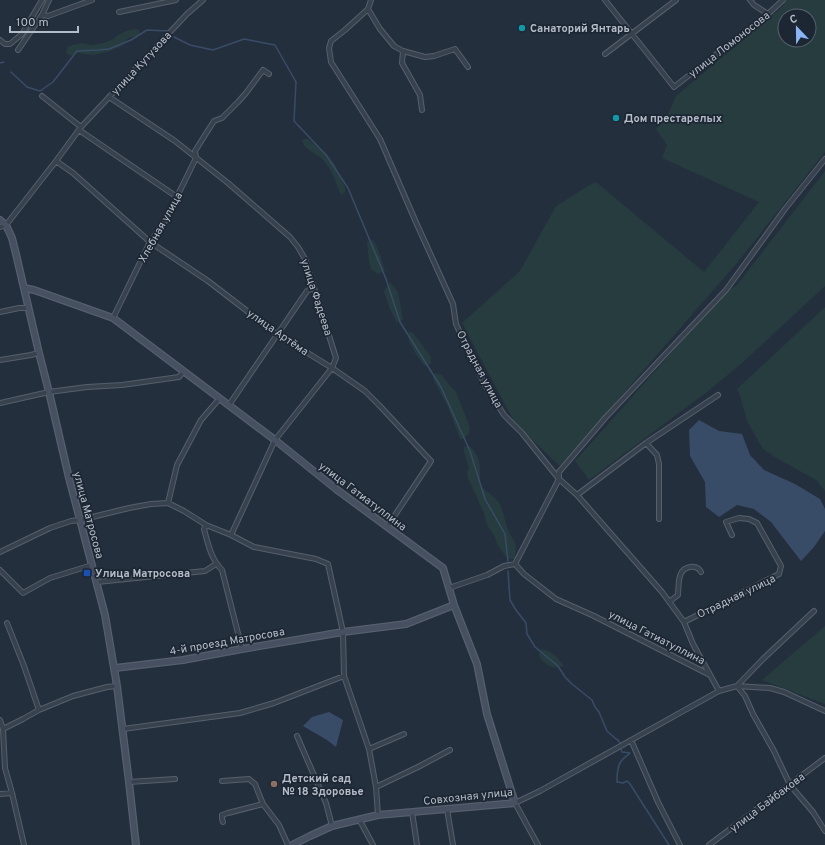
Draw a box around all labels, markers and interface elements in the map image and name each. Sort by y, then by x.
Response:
scale bar [10,8,78,34]
north arrow [777,8,817,48]
street label: улица Ломоносова [686,9,773,81]
text: С [788,12,800,27]
text: 100 m [16,15,49,31]
place label: Санаторий Янтарь [530,22,630,36]
marker: Санаторий Янтарь [517,23,527,33]
street label: улица Кутузова [109,29,175,99]
place label: Дом престарелых [624,112,723,126]
marker: Дом престарелых [611,113,621,123]
street label: Хлебная улица [136,190,186,265]
street label: улица Фадеева [297,257,335,338]
street label: улица Артёма [244,306,311,359]
street label: Отрадная улица [453,328,505,411]
street label: улица Гатиатуллина [316,459,409,535]
street label: улица Матросова [70,470,106,561]
place label: Улица Матросова [95,567,190,581]
marker: Улица Матросова [82,568,92,578]
street label: Отрадная улица [695,572,778,622]
street label: улица Гатиатуллина [606,608,707,668]
street label: 4-й проезд Матросова [168,625,286,659]
street label: улица Байбакова [727,770,808,836]
place label: Детский сад № 18 Здоровье [282,772,364,799]
marker: Детский сад № 18 Здоровье [269,779,279,789]
street label: Совхозная улица [423,785,514,809]

